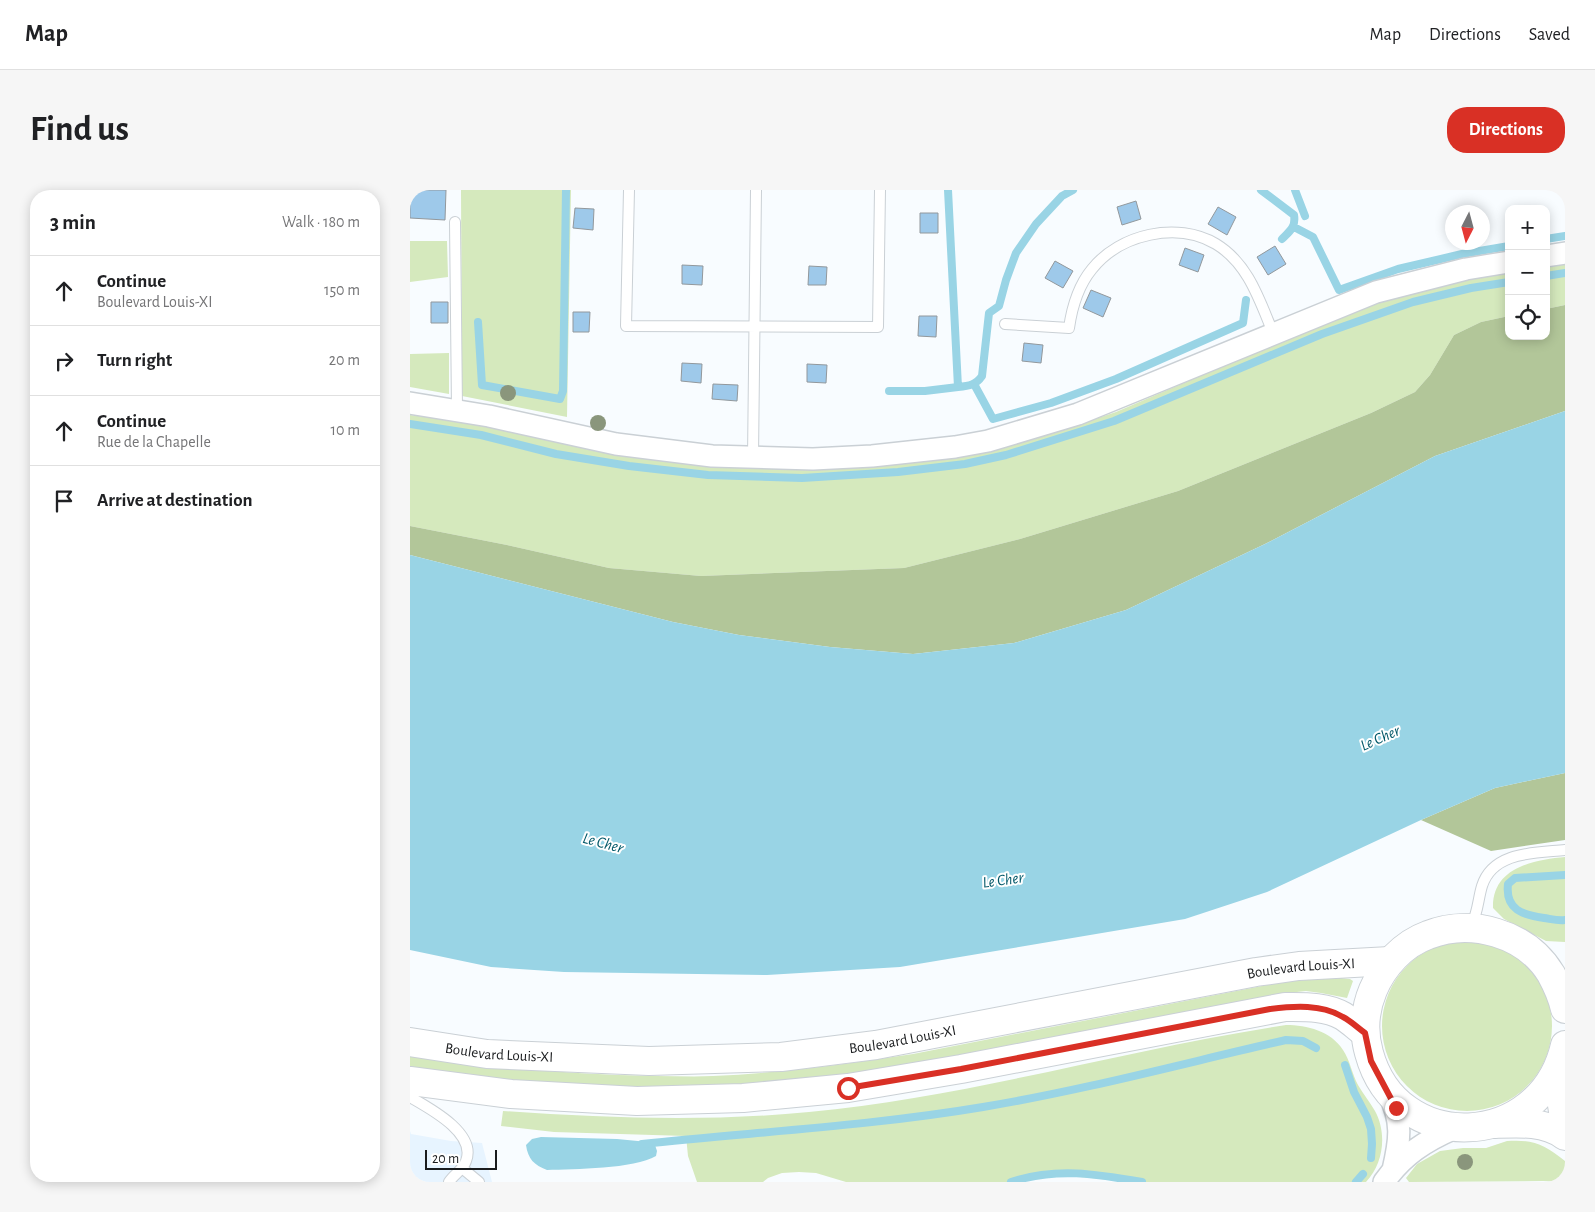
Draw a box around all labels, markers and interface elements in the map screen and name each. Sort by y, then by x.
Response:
text: Map [25,22,68,46]
text: Map [1370,26,1401,44]
text: Directions [1429,26,1501,44]
text: Saved [1529,26,1570,44]
button: Directions [1447,107,1565,153]
text: Find us [30,112,129,147]
north arrow [1445,205,1490,250]
map controls [1505,205,1550,340]
button: + [1505,205,1550,250]
text: 3 min [50,212,96,233]
text: Walk · 180 m [282,214,360,230]
button: − [1505,250,1550,295]
text: Continue [97,272,166,291]
icon: ahead [50,277,78,305]
text: 150 m [324,282,360,298]
text: Boulevard Louis-XI [97,294,213,310]
button: locate [1505,295,1550,340]
icon: right [50,347,78,375]
text: Turn right [97,351,172,370]
text: 20 m [329,352,360,368]
text: Continue [97,412,166,431]
icon: ahead [50,417,78,445]
text: 10 m [331,422,360,438]
text: Rue de la Chapelle [97,434,211,450]
icon: arrive [50,487,78,515]
text: Arrive at destination [97,491,253,510]
water label: Le Cher [1358,722,1403,754]
water label: Le Cher [581,830,626,856]
water label: Le Cher [981,869,1025,891]
street label: Boulevard Louis-XI [1246,955,1355,981]
street label: Boulevard Louis-XI [848,1022,957,1056]
street label: Boulevard Louis-XI [444,1040,554,1064]
route start [837,1077,860,1100]
route end [1385,1097,1408,1120]
scale bar [425,1147,498,1170]
text: 20 m [432,1152,459,1166]

